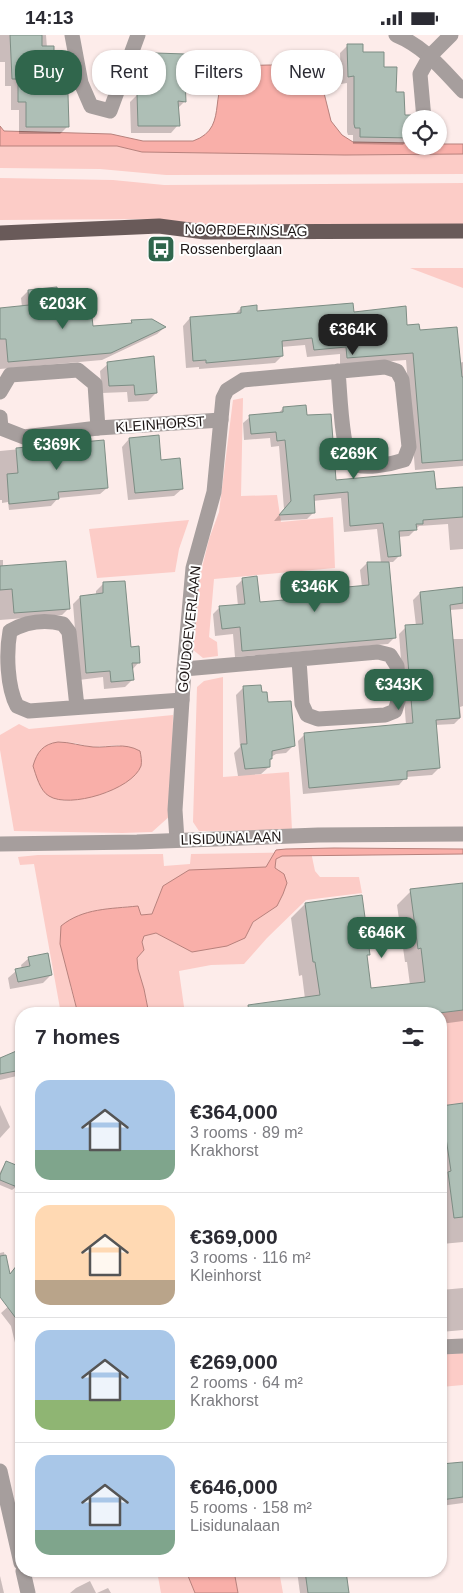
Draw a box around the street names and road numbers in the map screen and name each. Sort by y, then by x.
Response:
street label: NOORDERINSLAG [184,221,308,239]
street label: KLEINHORST [115,413,206,435]
street label: GOUDOEVERLAAN [174,565,204,693]
street label: LISIDUNALAAN [180,828,282,848]

